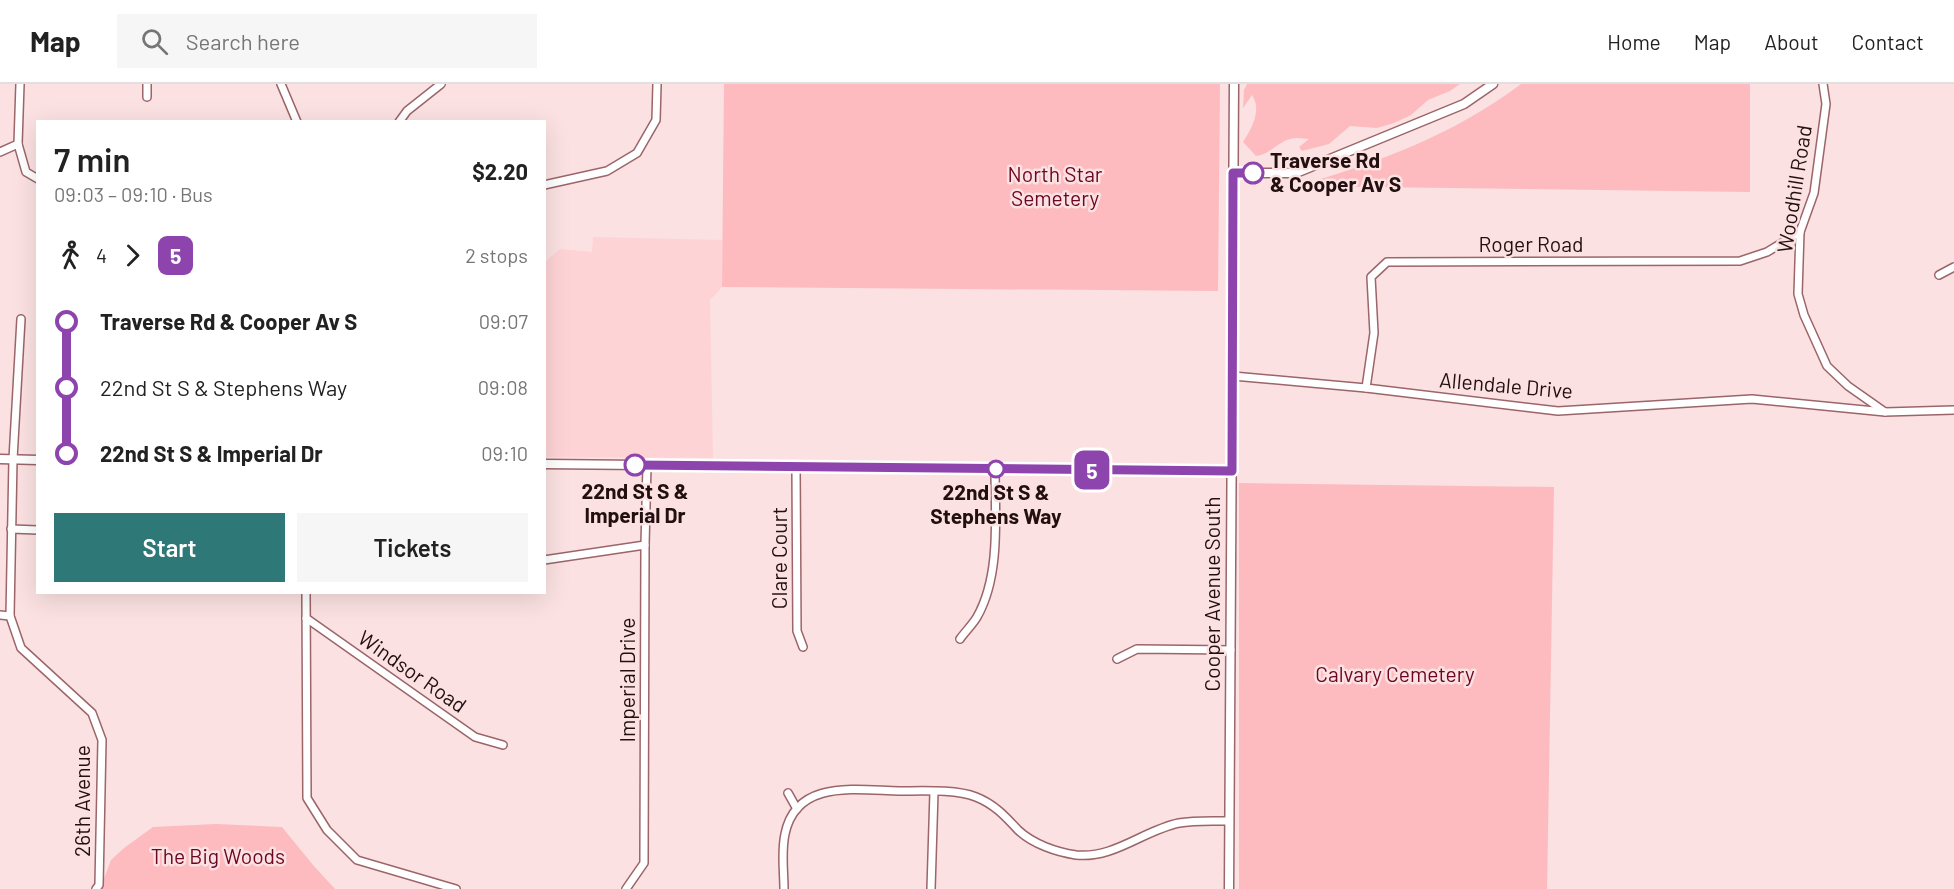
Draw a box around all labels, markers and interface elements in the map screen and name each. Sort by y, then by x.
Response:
search box [117,14,537,68]
text: Map [30,24,81,58]
icon: search [138,25,171,58]
text: Search here [186,28,300,54]
text: Home [1607,29,1661,54]
text: Map [1694,29,1731,54]
text: About [1764,29,1819,54]
text: Contact [1852,29,1924,54]
street label: Woodhill Road [1771,123,1816,254]
text: 7 min [54,139,130,179]
place label: Traverse Rd & Cooper Av S [1270,147,1401,196]
text: $2.20 [472,158,528,184]
park label: North Star Semetery [1007,161,1103,210]
marker: Traverse Rd & Cooper Av S [1242,162,1264,184]
text: 09:03 – 09:10 · Bus [54,182,213,206]
street label: Roger Road [1479,231,1583,256]
icon: walk [54,239,87,272]
icon: forward [116,239,149,272]
text: 4 [96,243,107,267]
text: 5 [170,243,181,268]
text: 2 stops [465,243,528,267]
text: Traverse Rd & Cooper Av S [100,308,357,334]
text: 09:07 [479,309,528,333]
street label: Allendale Drive [1438,366,1574,403]
text: 22nd St S & Stephens Way [100,374,347,400]
text: 09:08 [478,375,528,399]
text: 22nd St S & Imperial Dr [100,440,323,466]
text: 09:10 [481,441,528,465]
line badge: 5 [1072,450,1112,490]
marker: 22nd St S & Imperial Dr [624,454,646,476]
text: 5 [1086,458,1098,483]
marker: 22nd St S & Stephens Way [987,460,1005,478]
place label: 22nd St S & Imperial Dr [581,478,689,527]
place label: 22nd St S & Stephens Way [930,479,1062,528]
street label: Cooper Avenue South [1199,497,1224,691]
street label: Clare Court [766,507,791,609]
button: Start [54,513,285,582]
button: Tickets [297,513,528,582]
street label: Imperial Drive [614,618,639,743]
street label: Windsor Road [354,624,472,717]
park label: Calvary Cemetery [1315,661,1475,686]
street label: 26th Avenue [69,745,94,857]
park label: The Big Woods [151,843,285,868]

